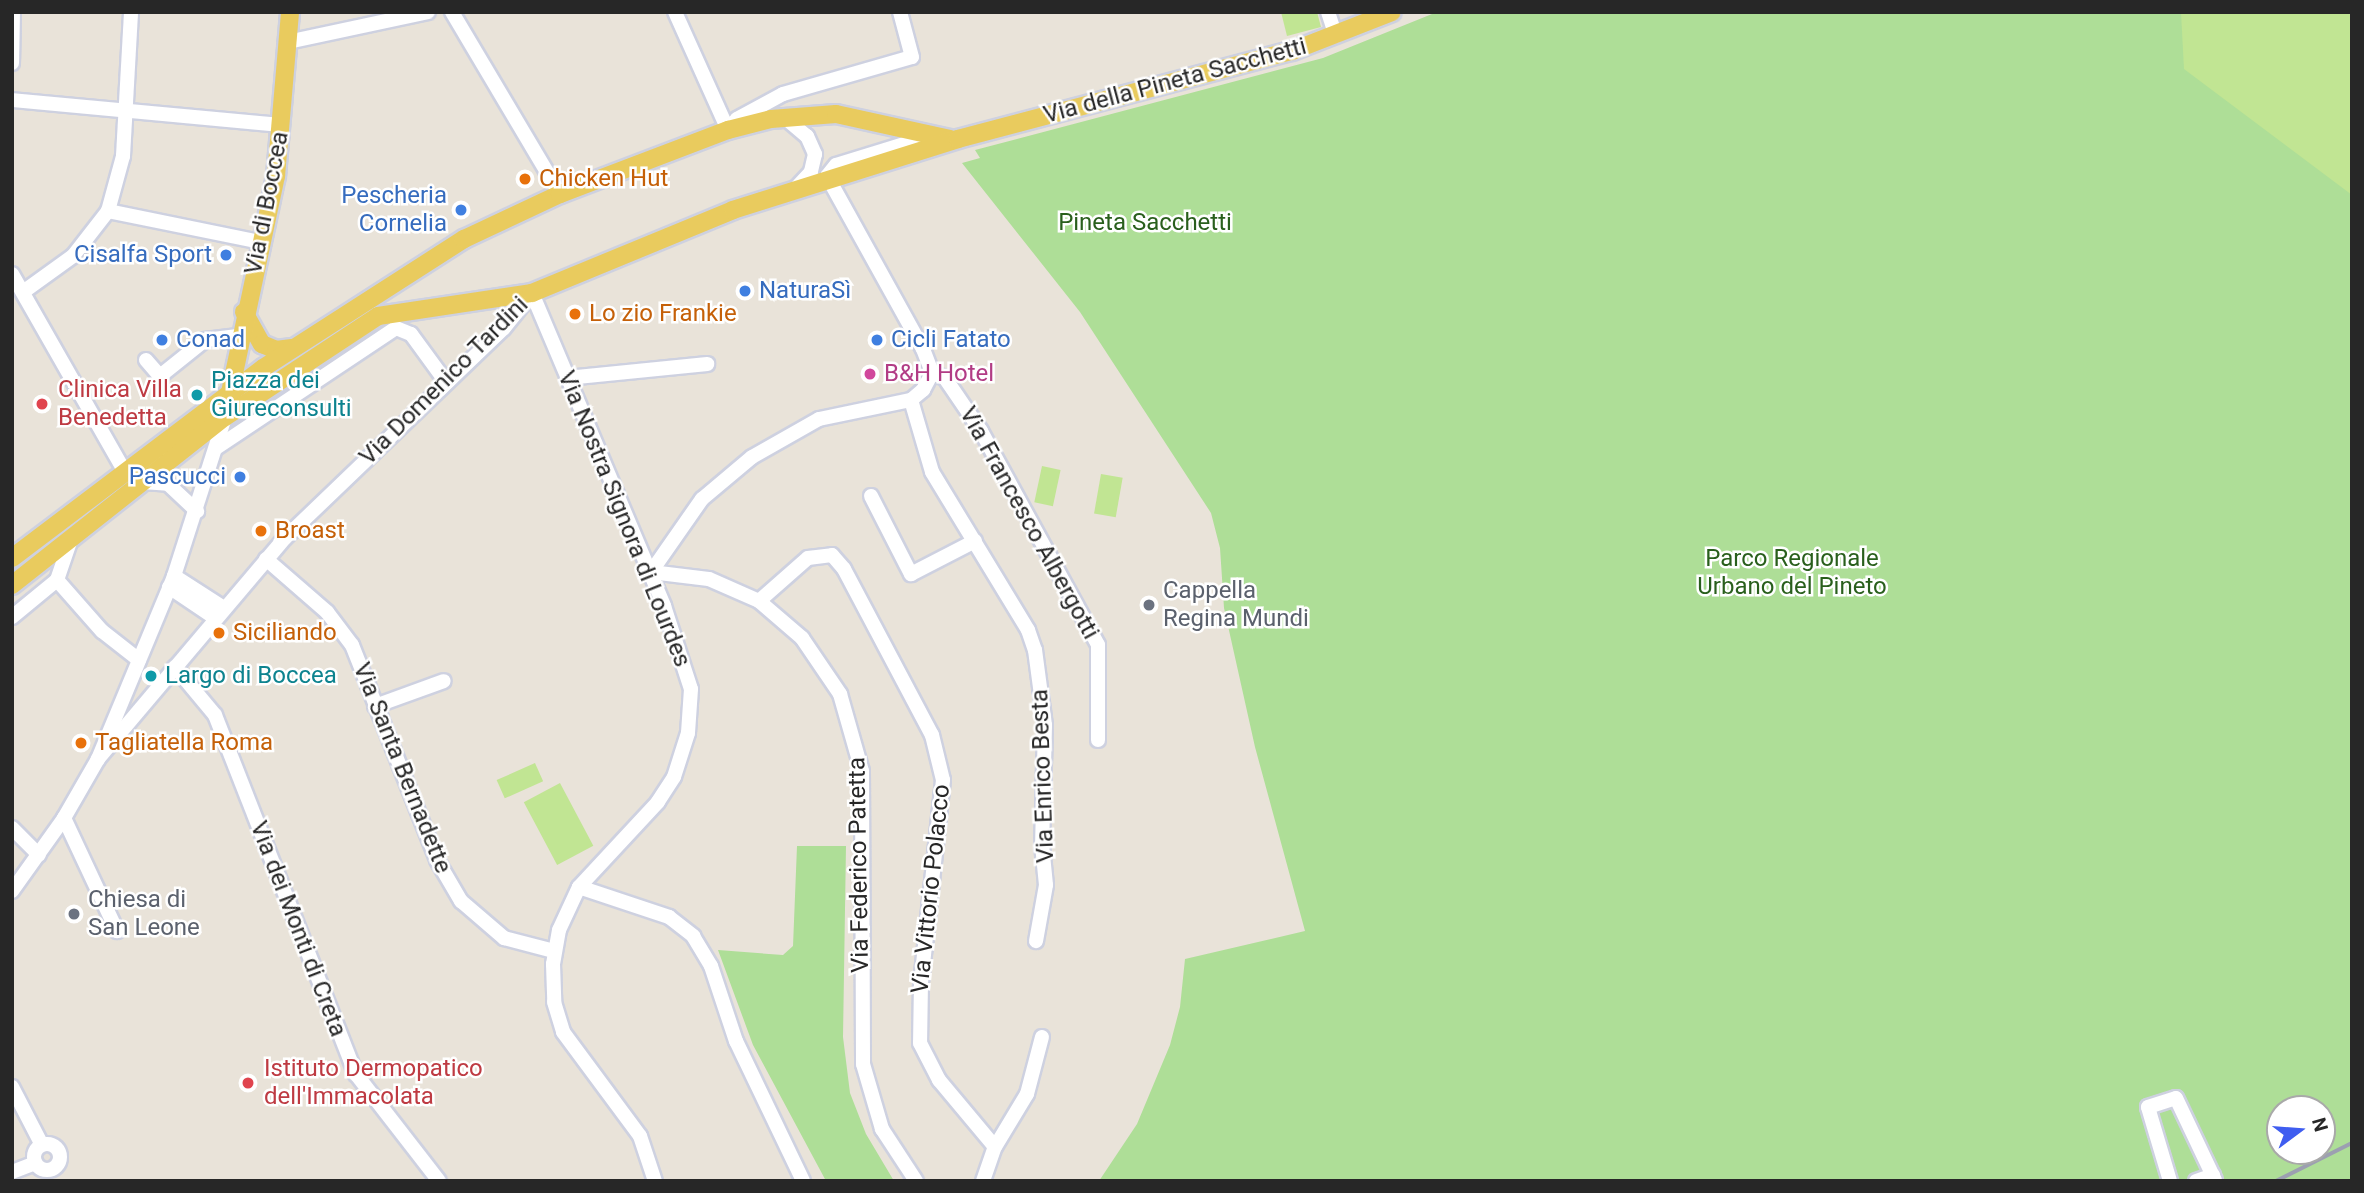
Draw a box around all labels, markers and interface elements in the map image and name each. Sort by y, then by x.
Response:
street label: Via della Pineta Sacchetti [1040,32,1310,130]
street label: Via di Boccea [239,129,295,277]
place label: Chicken Hut [539,165,668,193]
marker: Chicken Hut [517,171,533,187]
place label: Pescheria Cornelia [341,182,447,238]
marker: Pescheria Cornelia [453,202,469,218]
park label: Pineta Sacchetti [1058,209,1232,237]
place label: Cisalfa Sport [74,241,212,269]
marker: Cisalfa Sport [218,247,234,263]
place label: NaturaSì [759,277,851,305]
marker: NaturaSì [737,283,753,299]
street label: Via Domenico Tardini [354,291,534,471]
place label: Lo zio Frankie [589,300,737,328]
marker: Lo zio Frankie [567,306,583,322]
place label: Conad [176,326,245,354]
place label: Cicli Fatato [891,326,1011,354]
marker: Conad [154,332,170,348]
marker: Cicli Fatato [869,332,885,348]
place label: B&H Hotel [884,360,994,388]
marker: B&H Hotel [862,366,878,382]
place label: Piazza dei Giureconsulti [211,367,352,423]
street label: Via Nostra Signora di Lourdes [551,367,697,671]
place label: Clinica Villa Benedetta [58,376,182,432]
marker: Piazza dei Giureconsulti [189,387,205,403]
marker: Clinica Villa Benedetta [32,394,52,414]
street label: Via Francesco Albergotti [953,402,1105,644]
place label: Pascucci [129,463,226,491]
marker: Pascucci [232,469,248,485]
place label: Broast [275,517,345,545]
marker: Broast [253,523,269,539]
park label: Parco Regionale Urbano del Pineto [1697,545,1887,601]
place label: Cappella Regina Mundi [1163,577,1309,633]
marker: Cappella Regina Mundi [1141,597,1157,613]
place label: Siciliando [233,619,337,647]
marker: Siciliando [211,625,227,641]
street label: Via Santa Bernadette [347,659,457,877]
place label: Largo di Boccea [165,662,337,690]
marker: Largo di Boccea [143,668,159,684]
street label: Via Enrico Besta [1026,688,1060,864]
place label: Tagliatella Roma [95,729,273,757]
marker: Tagliatella Roma [73,735,89,751]
street label: Via Federico Patetta [843,757,875,973]
street label: Via Vittorio Polacco [906,783,956,995]
street label: Via dei Monti di Creta [244,817,352,1041]
place label: Chiesa di San Leone [88,886,200,942]
marker: Chiesa di San Leone [66,906,82,922]
place label: Istituto Dermopatico dell'Immacolata [264,1055,483,1111]
marker: Istituto Dermopatico dell'Immacolata [238,1073,258,1093]
north arrow [2266,1095,2336,1165]
text: N [2307,1115,2333,1134]

